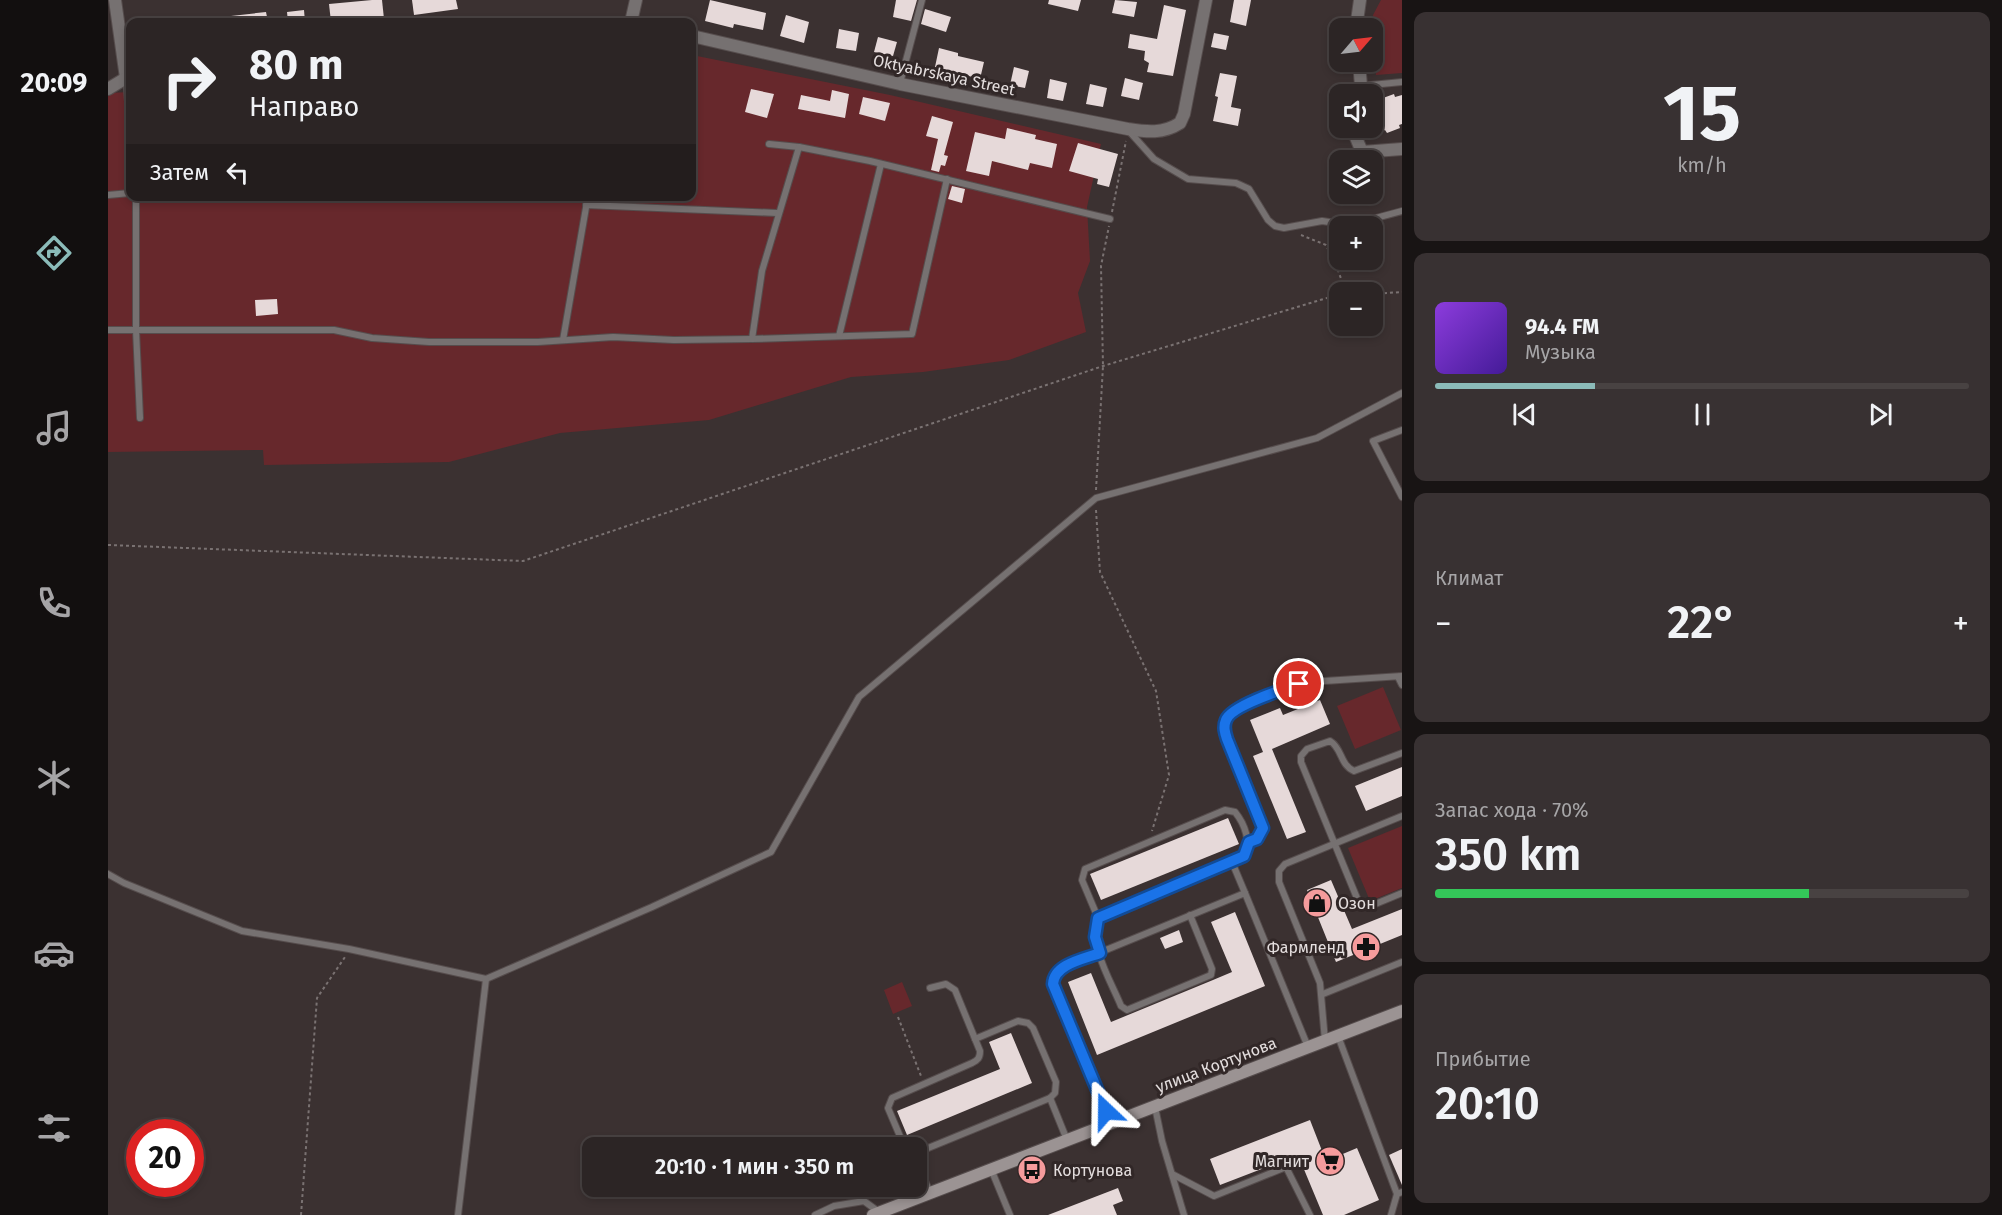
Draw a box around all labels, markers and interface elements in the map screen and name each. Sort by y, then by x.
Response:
north arrow [1329,18,1383,72]
map controls [1329,18,1383,336]
text: 80 m [249,40,343,90]
icon: right [150,42,228,120]
street label: Oktyabrskaya Street [871,51,1017,99]
text: 20:09 [21,67,87,99]
text: 15 [1663,67,1741,161]
button: sound [1329,84,1383,138]
text: Направо [249,91,359,123]
button: layers [1329,150,1383,204]
text: km/h [1677,153,1727,177]
icon: left [221,156,254,189]
text: Затем [150,159,209,186]
button: + [1329,216,1383,270]
icon: directions [33,232,75,274]
button: − [1329,282,1383,336]
text: 94.4 FM [1525,313,1599,340]
text: Музыка [1525,340,1596,364]
icon: previous [1508,398,1541,431]
icon: pause [1686,398,1719,431]
icon: next [1864,398,1897,431]
icon: music [33,407,75,449]
text: Климат [1435,566,1503,590]
icon: phone [33,582,75,624]
text: 22° [1667,596,1737,650]
text: − [1435,604,1452,644]
text: + [1953,604,1969,644]
pin [1273,658,1324,709]
icon: arrive [1282,667,1315,700]
icon: climate [33,757,75,799]
text: Запас хода · 70% [1435,798,1589,822]
text: 350 km [1435,828,1581,882]
shop icon: Озон [1301,887,1333,919]
place label: Озон [1338,894,1376,913]
pharmacy icon: Фармленд [1350,931,1382,963]
icon: car [33,932,75,974]
place label: Фармленд [1267,938,1345,957]
street label: улица Кортунова [1153,1033,1279,1097]
text: Прибытие [1435,1047,1531,1071]
text: 20:10 [1435,1077,1540,1131]
position arrow [1074,1079,1138,1143]
icon: filters [33,1107,75,1149]
speed limit sign: 20 [126,1119,204,1197]
supermarket icon: Магнит [1314,1145,1346,1177]
place label: Магнит [1255,1152,1310,1171]
text: 20:10 · 1 мин · 350 m [655,1153,854,1180]
bus stop icon: Кортунова [1016,1154,1048,1186]
place label: Кортунова [1053,1161,1132,1180]

